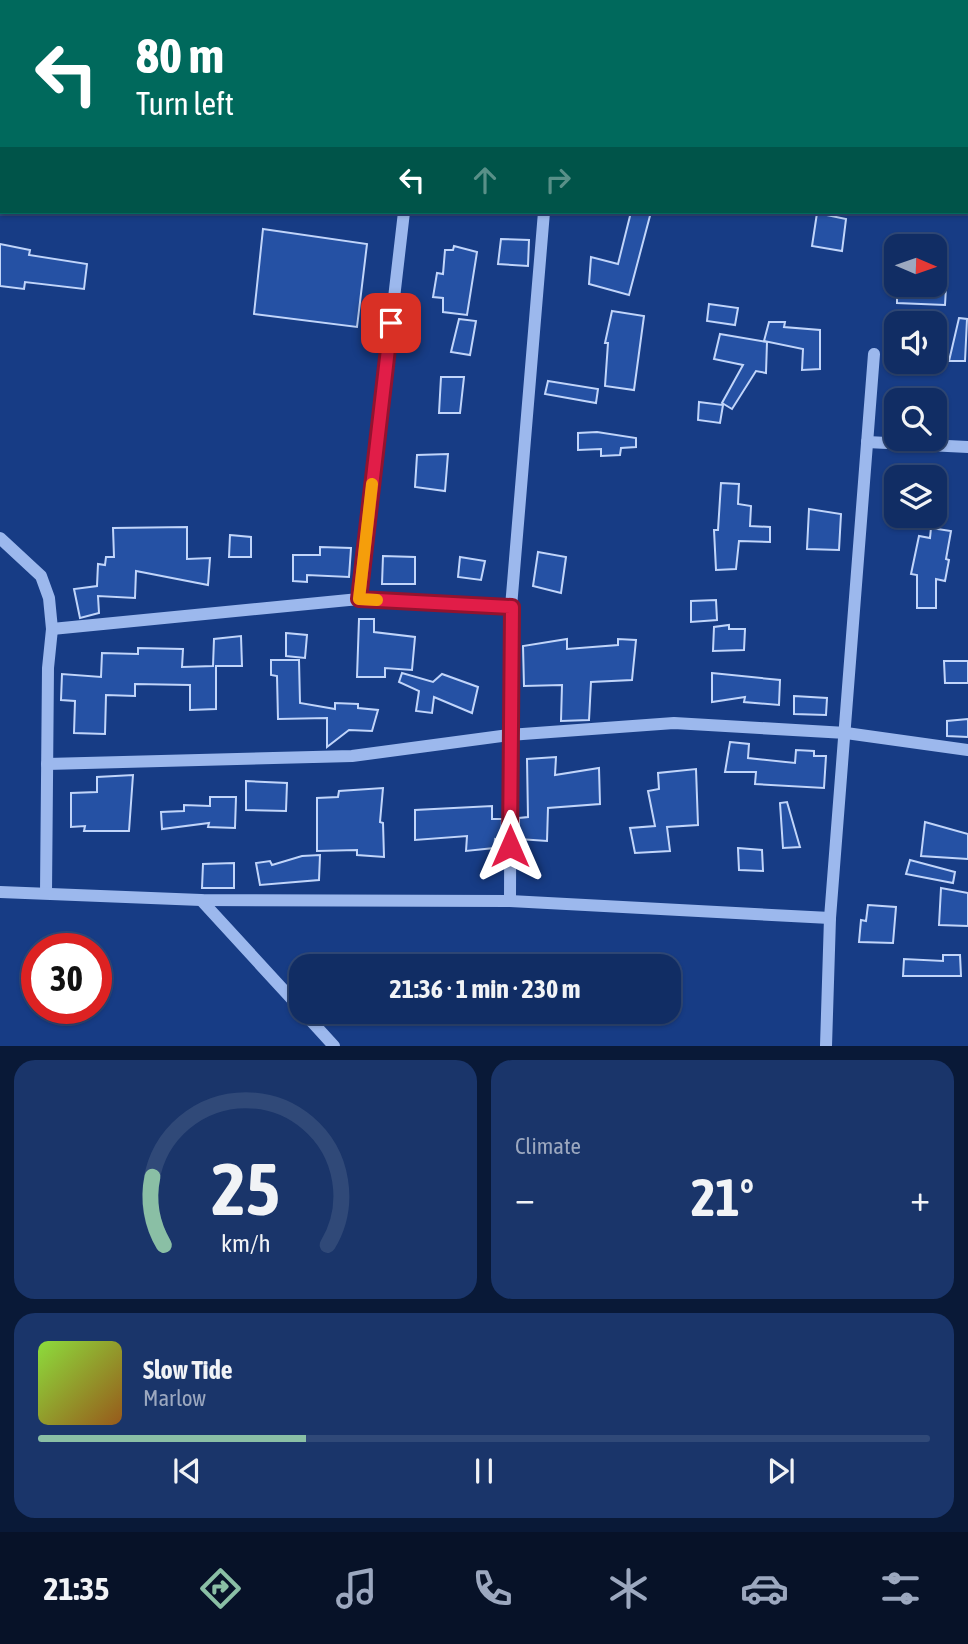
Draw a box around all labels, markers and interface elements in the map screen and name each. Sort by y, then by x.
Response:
text: 80 m [136,27,224,83]
icon: left [21,28,112,119]
text: Turn left [136,85,234,122]
icon: left [393,161,431,199]
icon: ahead [466,161,504,199]
icon: right [539,161,577,199]
north arrow [884,234,947,298]
map controls [884,234,947,528]
pin [361,293,421,353]
icon: arrive [372,304,410,342]
button: sound [884,311,947,374]
button: search [884,388,947,451]
button: layers [884,465,947,528]
position arrow [473,809,547,883]
speed limit sign: 30 [21,933,112,1024]
text: 21:36 · 1 min · 230 m [390,974,580,1004]
text: Climate [515,1133,581,1159]
text: 25 [211,1148,280,1231]
text: 21° [691,1167,754,1227]
text: − [515,1176,535,1219]
text: + [910,1176,930,1219]
text: km/h [221,1229,270,1257]
text: Slow Tide [143,1355,233,1385]
text: Marlow [143,1385,206,1411]
icon: previous [168,1452,206,1490]
icon: pause [465,1452,503,1490]
icon: next [762,1452,800,1490]
icon: directions [196,1564,245,1613]
icon: music [332,1564,381,1613]
icon: phone [468,1564,517,1613]
icon: climate [604,1564,653,1613]
icon: car [740,1564,789,1613]
icon: filters [876,1564,925,1613]
text: 21:35 [43,1570,109,1607]

